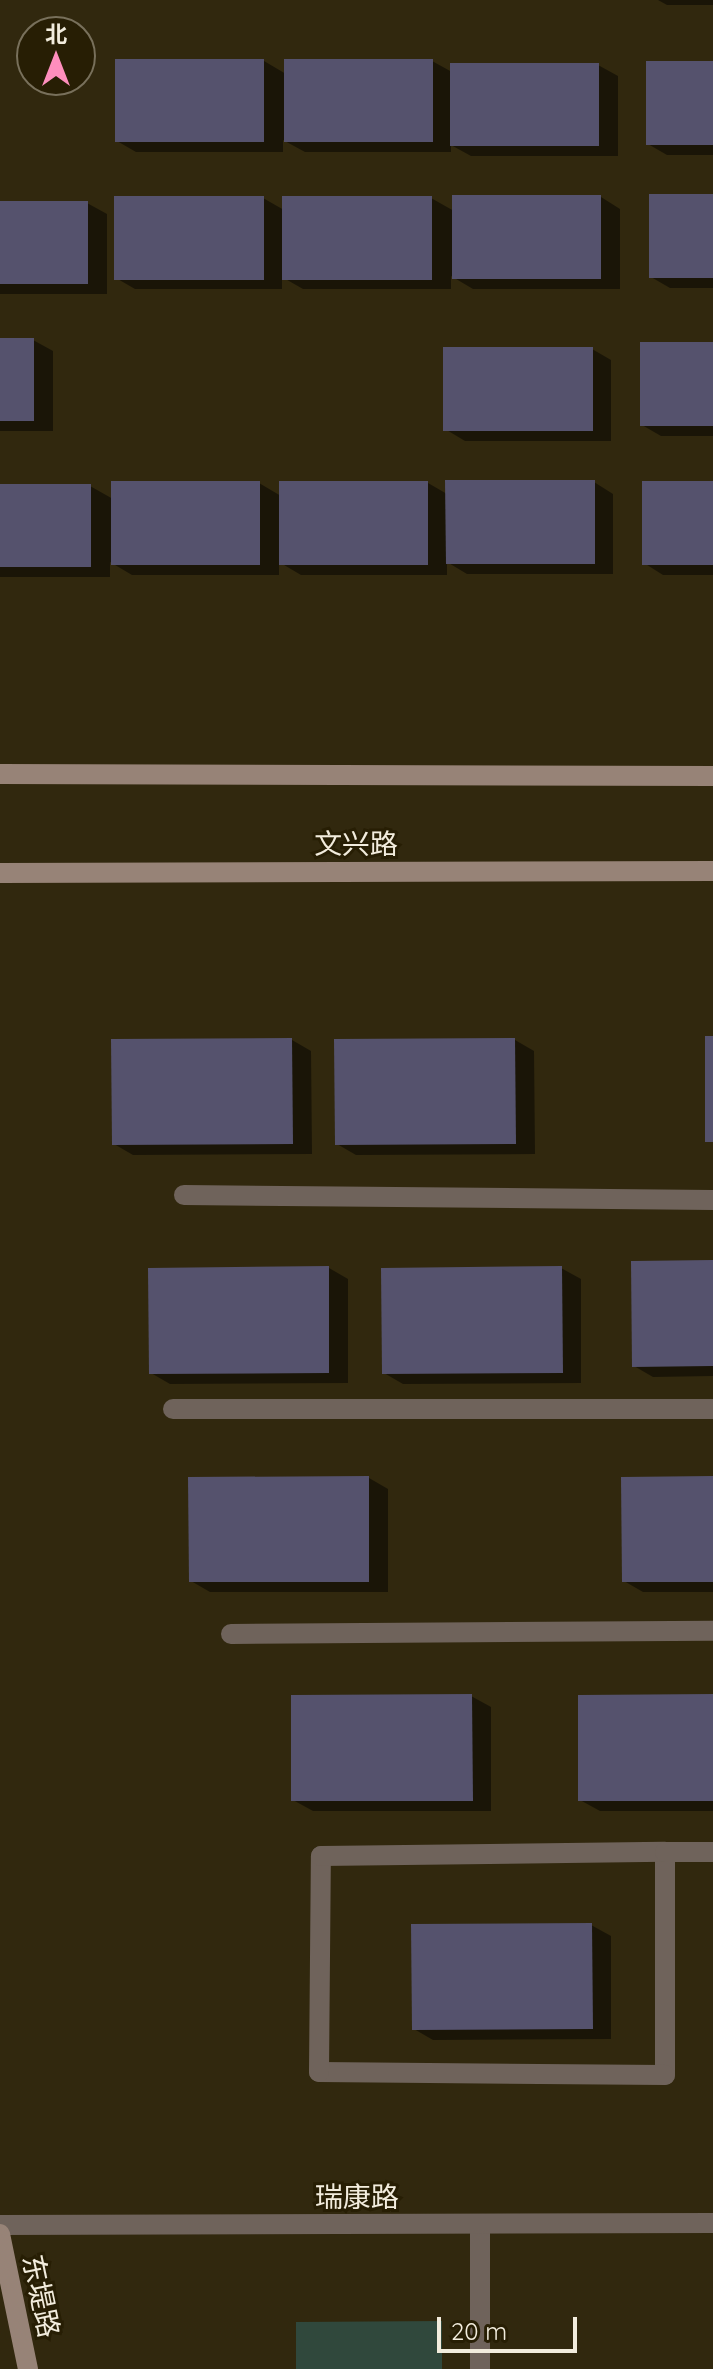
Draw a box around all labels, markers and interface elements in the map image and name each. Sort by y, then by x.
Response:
north arrow [16,16,96,96]
text: 北 [45,20,67,48]
street label: 文兴路 [314,827,398,861]
street label: 瑞康路 [315,2180,399,2214]
street label: 东堤路 [16,2251,66,2341]
scale bar [441,2301,581,2351]
text: 20 m [451,2316,507,2346]

